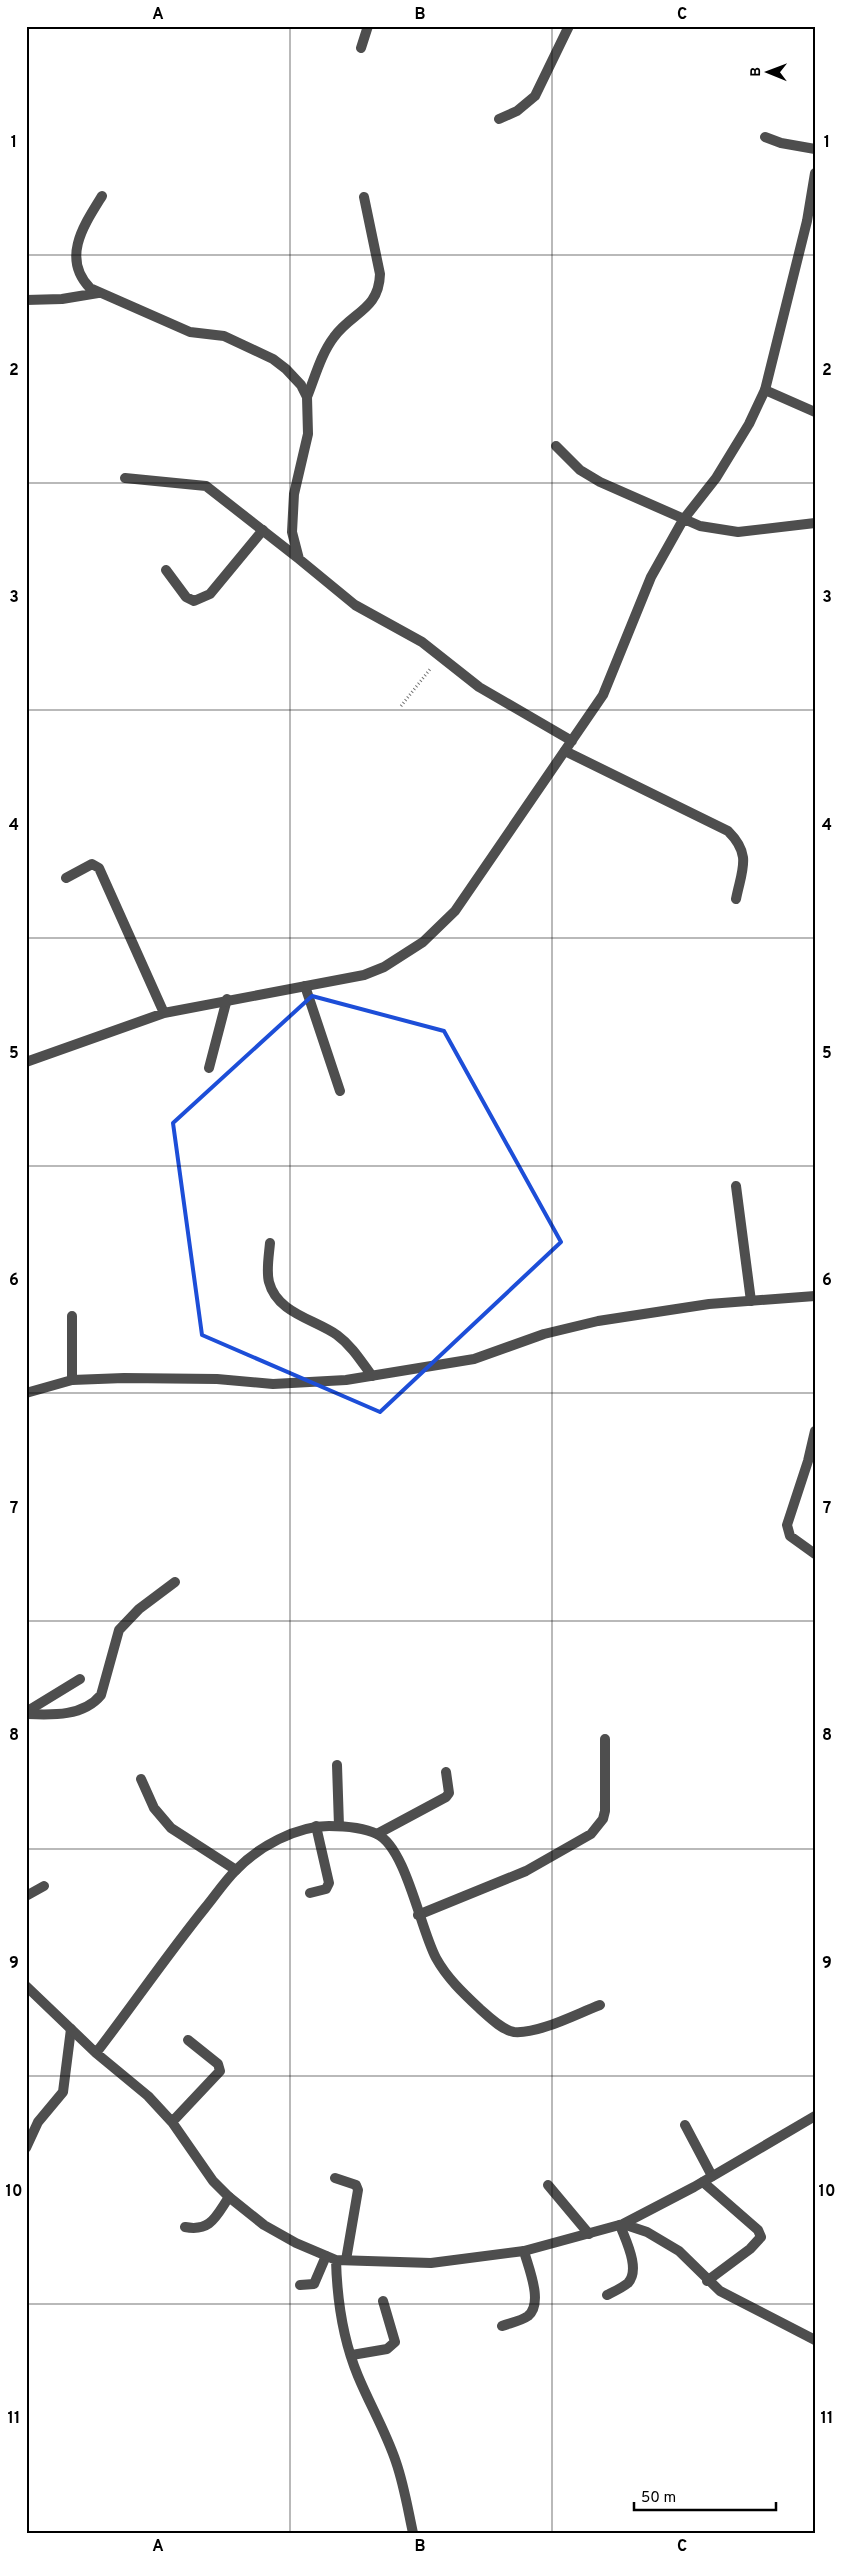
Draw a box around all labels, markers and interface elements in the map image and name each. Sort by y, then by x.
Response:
text: A [152,5,164,25]
text: B [414,5,426,25]
text: C [677,5,687,25]
north arrow [744,48,794,98]
text: B [748,67,765,77]
text: 1 [11,133,17,153]
text: 1 [824,133,830,153]
text: 2 [9,361,19,381]
text: 2 [822,361,832,381]
text: 3 [9,588,19,608]
text: 3 [822,588,832,608]
text: 4 [9,816,19,836]
text: 4 [822,816,832,836]
text: 5 [9,1044,19,1064]
text: 5 [822,1044,832,1064]
text: 6 [9,1271,19,1291]
text: 6 [822,1271,832,1291]
text: 7 [10,1499,18,1519]
text: 7 [823,1499,831,1519]
text: 8 [9,1726,19,1746]
text: 8 [822,1726,832,1746]
text: 9 [9,1954,19,1974]
text: 9 [822,1954,832,1974]
text: 10 [6,2182,22,2202]
text: 10 [819,2182,835,2202]
text: 11 [8,2409,20,2429]
text: 11 [821,2409,833,2429]
scale bar [634,2479,776,2511]
text: 50 m [641,2489,676,2508]
text: A [152,2537,164,2557]
text: B [414,2537,426,2557]
text: C [677,2537,687,2557]

